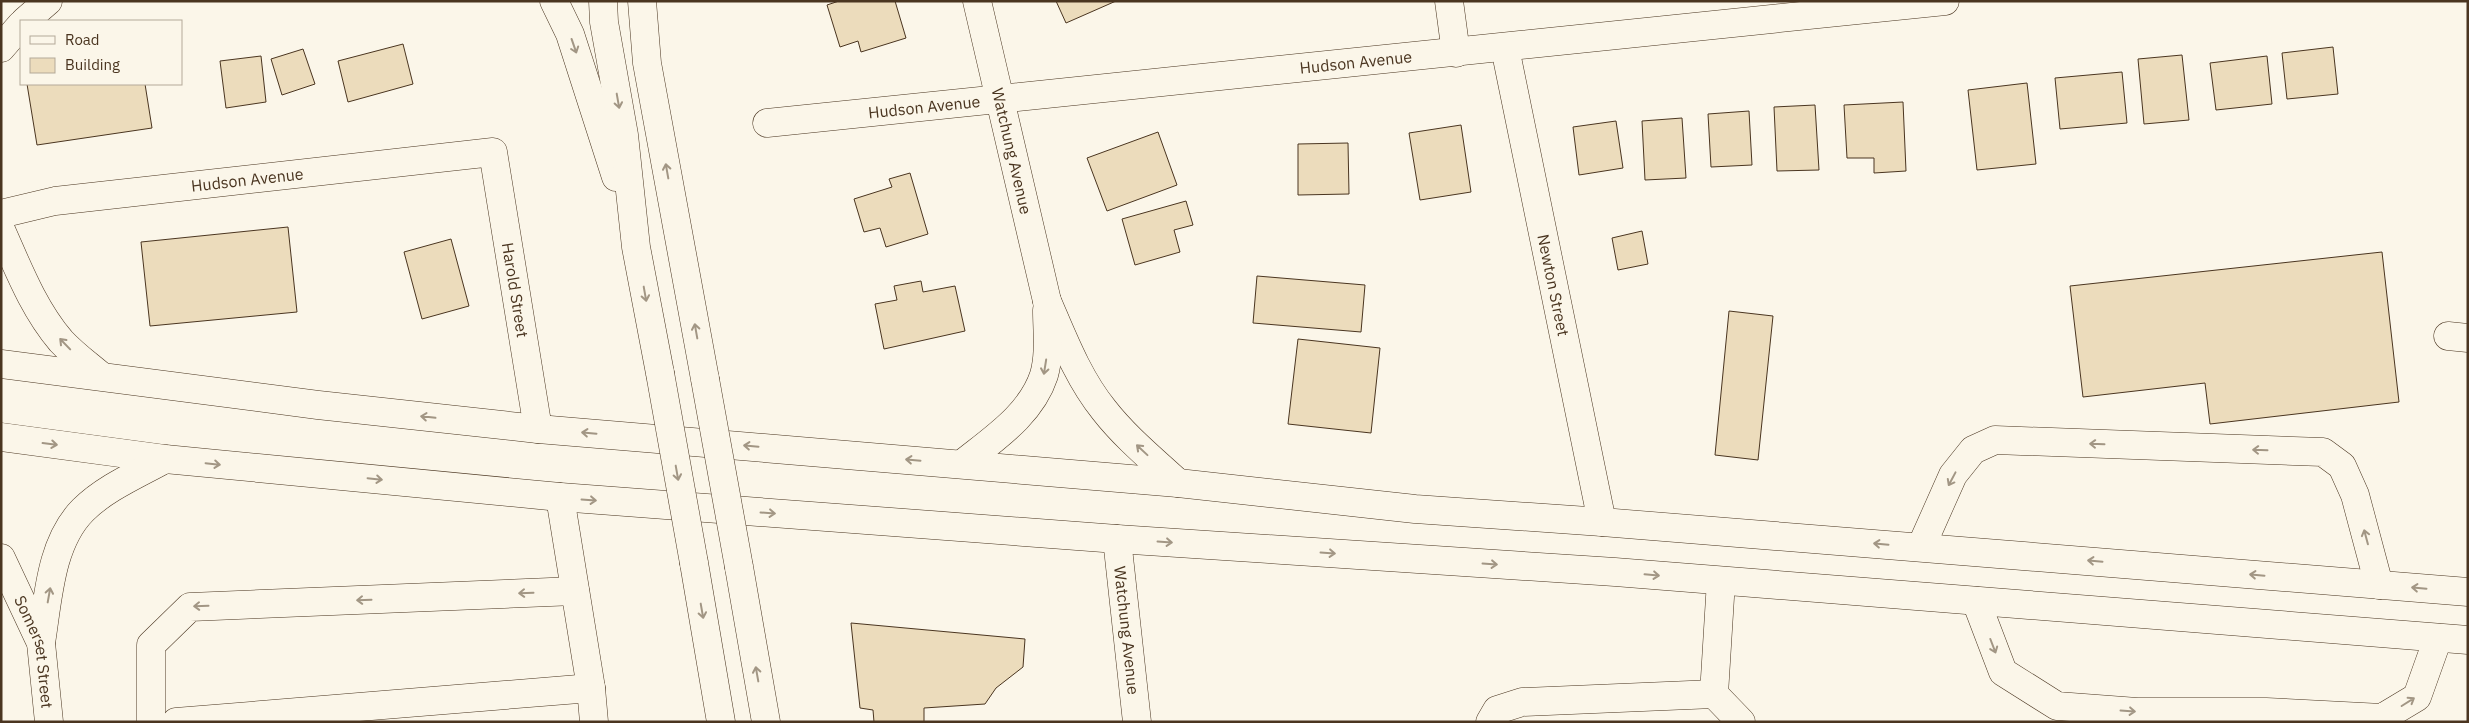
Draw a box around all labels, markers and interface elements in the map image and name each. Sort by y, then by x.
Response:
legend [20,20,182,85]
text: Road [65,30,100,49]
one-way arrow [570,37,579,53]
street label: Hudson Avenue [1299,46,1413,78]
text: Building [65,55,120,74]
street label: Watchung Avenue [988,86,1036,216]
street label: Hudson Avenue [867,91,981,122]
one-way arrow [613,93,623,109]
street label: Hudson Avenue [190,163,305,196]
one-way arrow [661,164,671,180]
street label: Newton Street [1533,232,1574,338]
street label: Harold Street [498,241,533,339]
one-way arrow [641,286,651,302]
one-way arrow [691,323,701,339]
one-way arrow [59,338,71,350]
one-way arrow [1039,358,1049,374]
one-way arrow [420,412,436,422]
one-way arrow [582,428,598,438]
one-way arrow [41,439,57,449]
one-way arrow [2090,439,2106,448]
one-way arrow [744,442,760,451]
one-way arrow [1136,444,1149,456]
one-way arrow [2252,445,2268,454]
one-way arrow [906,455,922,464]
one-way arrow [205,459,221,469]
one-way arrow [673,464,683,480]
one-way arrow [1947,471,1956,486]
one-way arrow [366,475,382,484]
one-way arrow [581,495,597,504]
one-way arrow [760,508,776,518]
one-way arrow [2361,530,2370,546]
one-way arrow [1157,538,1173,547]
one-way arrow [1873,539,1889,549]
one-way arrow [1319,549,1335,558]
one-way arrow [2088,557,2104,566]
one-way arrow [1481,559,1497,569]
street label: Watchung Avenue [1110,565,1144,696]
one-way arrow [2249,570,2265,579]
one-way arrow [1644,571,1660,580]
one-way arrow [2411,583,2427,593]
one-way arrow [44,588,54,604]
one-way arrow [518,588,534,597]
street label: Somerset Street [10,592,58,709]
one-way arrow [356,595,372,604]
one-way arrow [194,602,210,611]
one-way arrow [697,603,707,619]
one-way arrow [1989,638,1998,654]
one-way arrow [752,666,762,682]
one-way arrow [2401,696,2415,706]
one-way arrow [2120,707,2136,716]

